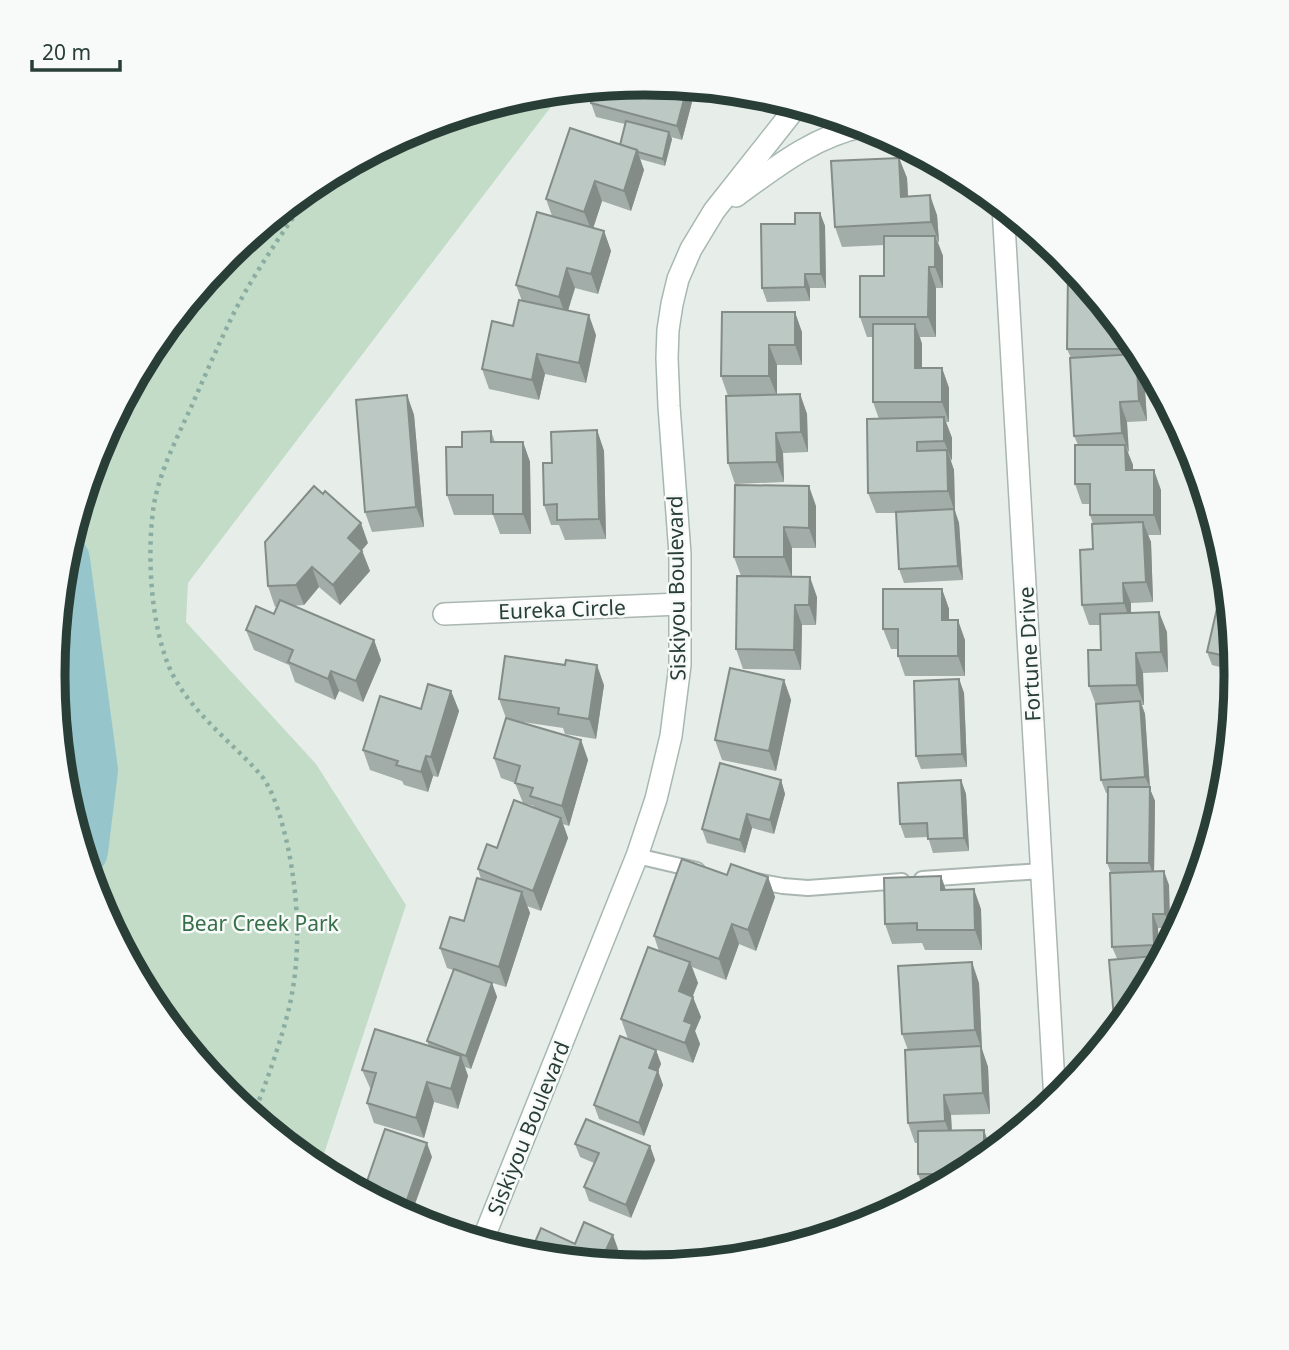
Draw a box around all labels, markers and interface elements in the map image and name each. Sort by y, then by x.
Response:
scale bar [32,28,119,72]
text: 20 m [42,38,91,66]
street label: Siskiyou Boulevard [660,495,692,681]
street label: Fortune Drive [1011,586,1047,722]
street label: Eureka Circle [498,593,626,625]
park label: Bear Creek Park [181,909,340,937]
street label: Siskiyou Boulevard [480,1037,576,1219]

